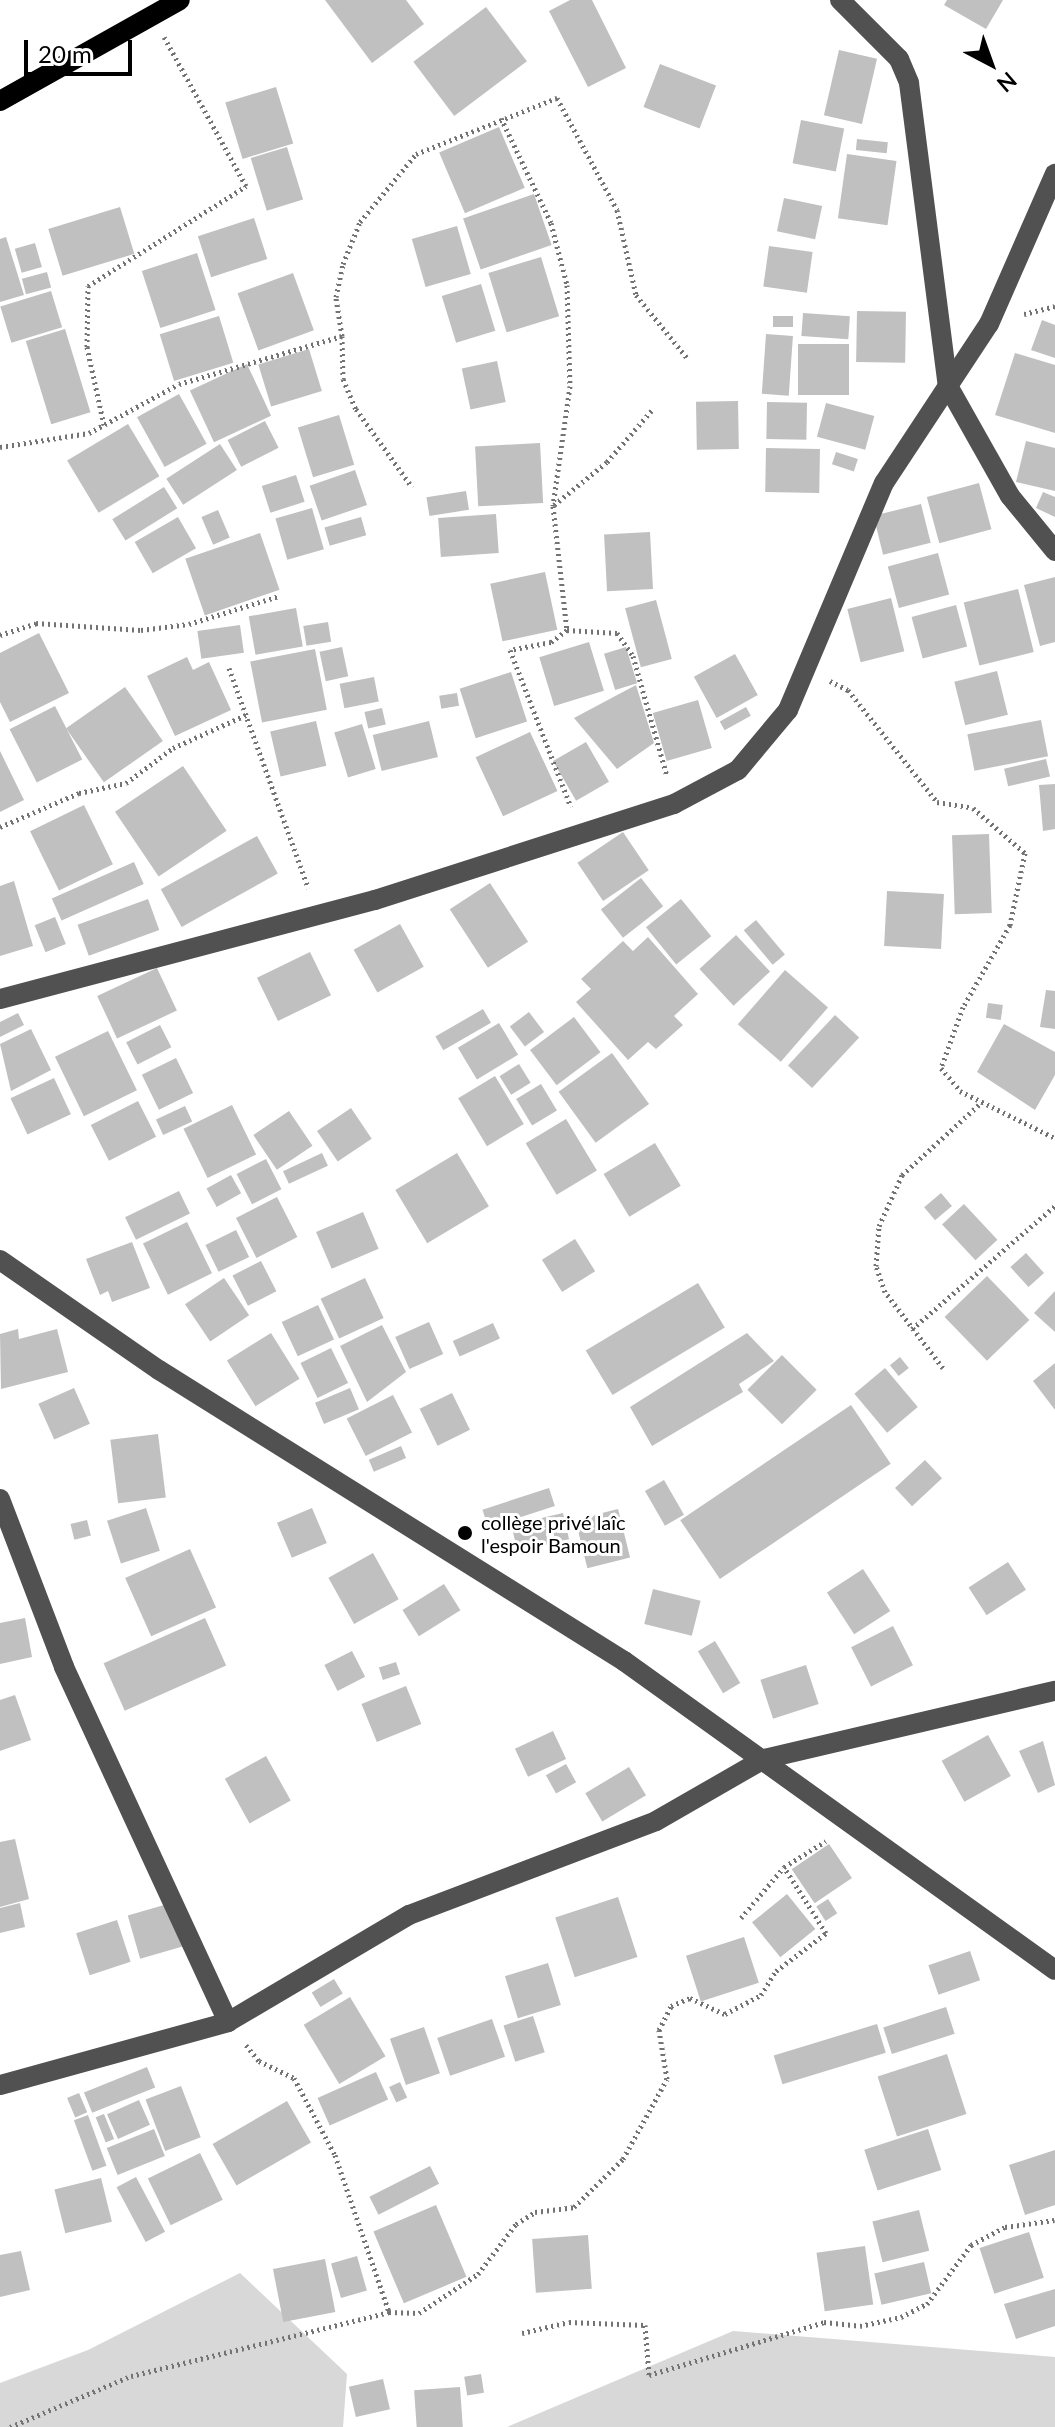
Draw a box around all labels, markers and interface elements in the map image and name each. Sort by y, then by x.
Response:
scale bar [28,24,136,74]
north arrow [951,24,1031,104]
text: 20 m [38,39,92,68]
text: N [992,67,1022,98]
place label: collège privé laîc l'espoir Bamoun [481,1510,626,1557]
marker: collège privé laîc l'espoir Bamoun [456,1524,474,1542]

